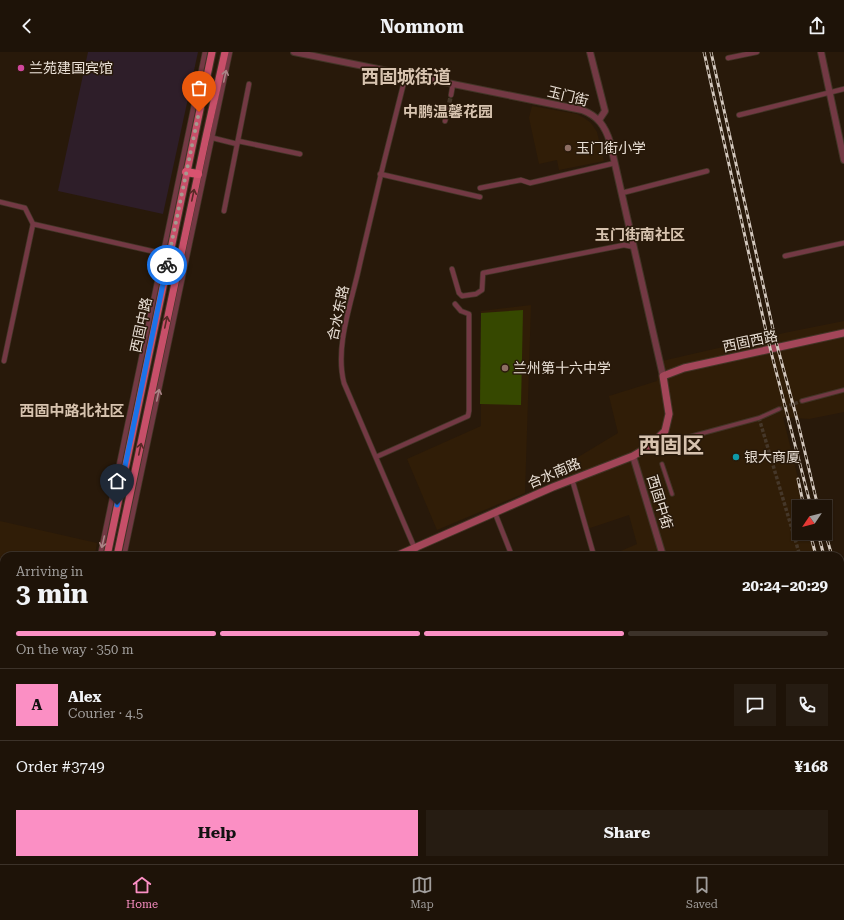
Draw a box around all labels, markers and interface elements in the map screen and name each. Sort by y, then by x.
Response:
icon: back [16,15,38,37]
icon: share [806,15,828,37]
text: Nomnom [380,16,464,37]
place label: 兰苑建国宾馆 [29,60,113,76]
marker: 兰苑建国宾馆 [16,63,26,73]
district label: 西固城街道 [361,66,451,87]
one-way arrow [222,69,230,82]
pin [182,71,216,112]
icon: bag [188,77,210,99]
street label: 玉门街 [546,83,590,109]
district label: 中鹏温馨花园 [403,103,493,121]
place label: 玉门街小学 [576,140,646,156]
marker: 玉门街小学 [563,143,573,153]
one-way arrow [190,189,198,202]
district label: 玉门街南社区 [595,226,685,244]
courier [147,245,187,285]
icon: bike [156,254,178,276]
street label: 合水东路 [324,284,352,342]
street label: 西固中路 [127,296,155,354]
one-way arrow [163,316,171,329]
street label: 西固西路 [721,327,779,355]
place label: 兰州第十六中学 [513,360,611,376]
marker: 兰州第十六中学 [500,363,510,373]
one-way arrow [155,388,163,401]
district label: 西固中路北社区 [19,402,125,420]
district label: 西固区 [638,433,704,458]
one-way arrow [136,443,144,456]
place label: 银大商厦 [744,449,800,465]
marker: 银大商厦 [731,452,741,462]
street label: 合水南路 [525,455,583,491]
pin [100,464,134,505]
icon: home [106,470,128,492]
street label: 西固中街 [644,473,676,531]
north arrow [792,500,832,540]
map controls [792,500,832,540]
one-way arrow [98,536,106,549]
text: Arriving in [16,564,83,579]
text: 20:24–20:29 [742,577,828,595]
text: 3 min [16,579,88,609]
text: On the way · 350 m [16,642,133,657]
button: chat [734,684,776,726]
button: phone [786,684,828,726]
text: Alex [68,688,101,706]
text: A [32,696,42,714]
text: Courier · 4.5 [68,706,143,721]
text: Order #3749 [16,758,105,776]
text: ¥168 [794,758,828,776]
button: Help [16,810,418,856]
button: Share [426,810,828,856]
tab: Home [126,874,158,911]
tab: Map [410,874,434,911]
tab: Saved [686,874,718,911]

